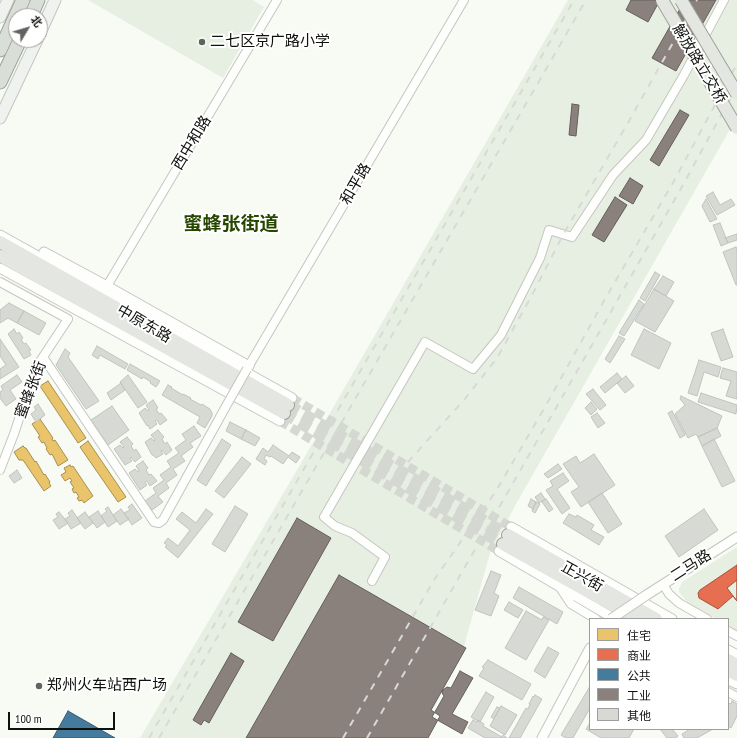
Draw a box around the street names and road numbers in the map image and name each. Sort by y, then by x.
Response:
street label: 解放路立交桥 [668,21,730,107]
street label: 西中和路 [169,113,215,173]
street label: 和平路 [337,160,375,208]
street label: 中原东路 [114,301,174,347]
street label: 蜜蜂张街 [12,359,50,421]
street label: 二马路 [667,546,715,586]
street label: 正兴街 [558,558,606,596]

